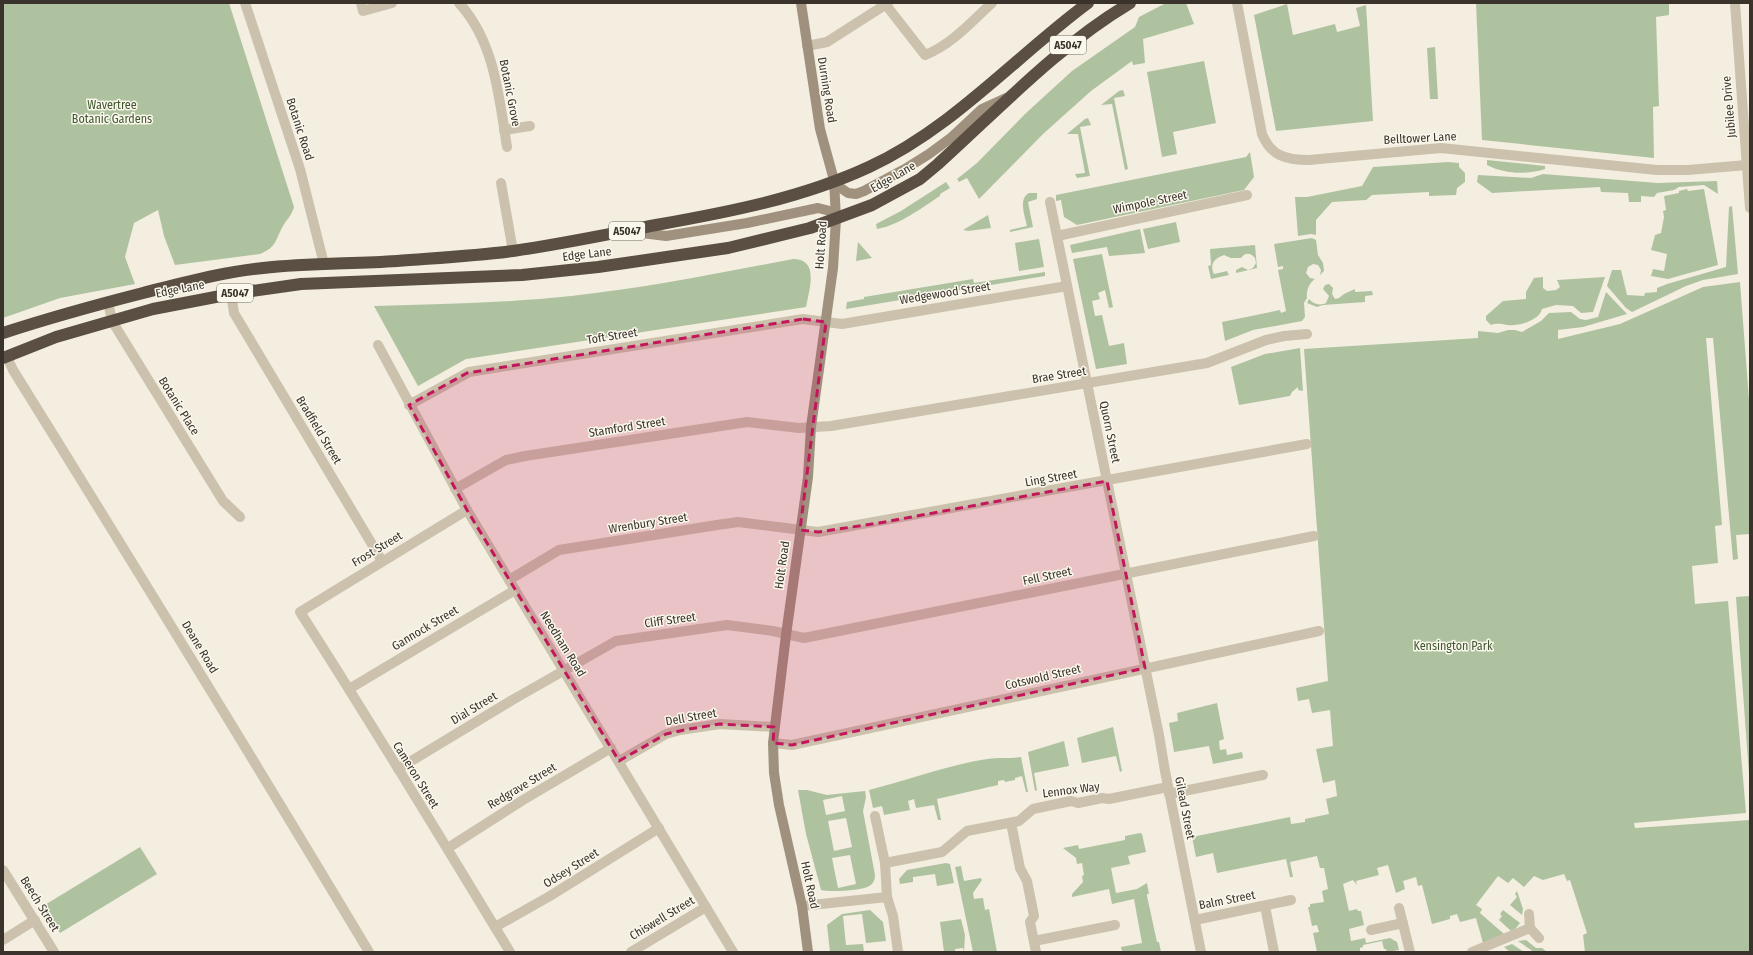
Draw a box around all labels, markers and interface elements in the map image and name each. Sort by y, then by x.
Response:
road number: A5047 [1050,36,1086,54]
street label: Durning Road [815,56,839,124]
street label: Botanic Grove [497,58,523,128]
street label: Jubilee Drive [1719,75,1739,139]
street label: Botanic Road [283,96,317,162]
park label: Wavertree Botanic Gardens [72,98,152,126]
street label: Belltower Lane [1383,129,1457,147]
street label: Edge Lane [868,159,918,195]
street label: Wimpole Street [1112,187,1188,217]
street label: Holt Road [812,220,830,270]
road number: A5047 [609,222,645,240]
street label: Edge Lane [562,244,612,264]
street label: Edge Lane [154,277,206,301]
street label: Wedgewood Street [899,279,992,307]
road number: A5047 [217,284,253,302]
street label: Toft Street [586,325,638,347]
street label: Brae Street [1031,364,1087,386]
street label: Botanic Place [156,374,202,438]
street label: Bradfield Street [293,393,345,467]
street label: Quorn Street [1097,400,1123,464]
street label: Stamford Street [588,414,666,440]
street label: Ling Street [1024,467,1078,489]
street label: Wrenbury Street [608,510,688,536]
street label: Frost Street [349,528,405,570]
street label: Holt Road [772,540,792,590]
street label: Fell Street [1021,564,1073,588]
street label: Gannock Street [389,603,461,653]
street label: Needham Road [537,609,589,679]
street label: Cliff Street [643,609,697,631]
street label: Deane Road [179,618,221,676]
park label: Kensington Park [1413,639,1493,653]
street label: Cotswold Street [1004,661,1082,693]
street label: Dial Street [448,689,500,727]
street label: Dell Street [664,706,718,728]
street label: Cameron Street [390,739,442,811]
street label: Redgrave Street [485,760,559,812]
street label: Gilead Street [1172,776,1198,841]
street label: Lennox Way [1042,779,1101,800]
street label: Odsey Street [541,845,601,891]
street label: Holt Road [798,860,822,910]
street label: Beech Street [18,874,62,934]
street label: Balm Street [1198,888,1256,912]
street label: Chiswell Street [627,893,697,943]

